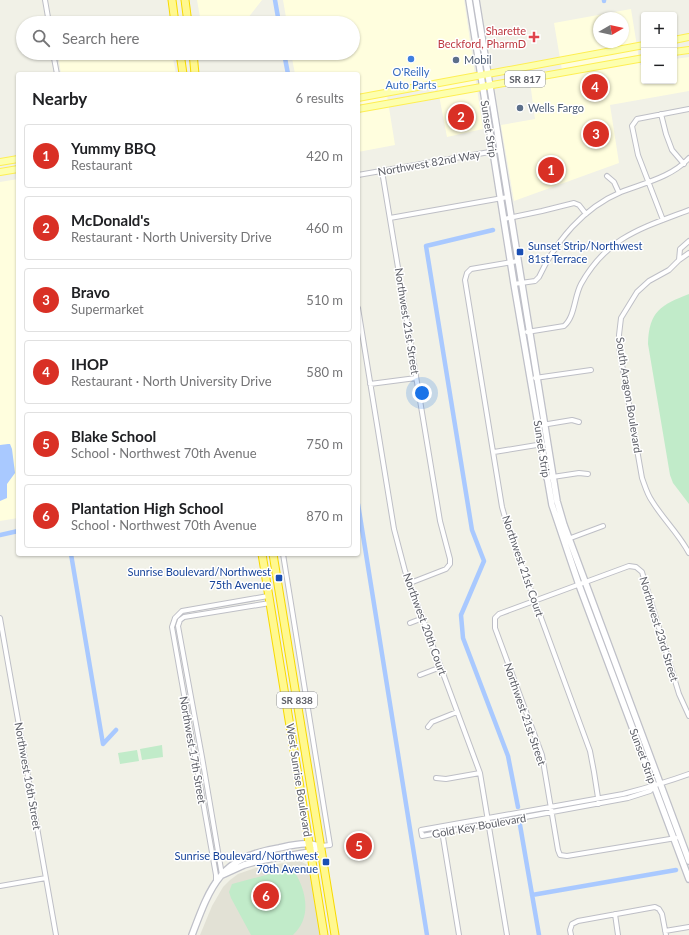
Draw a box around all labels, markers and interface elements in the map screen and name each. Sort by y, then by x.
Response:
north arrow [593,12,629,48]
map controls [641,12,677,84]
button: + [641,12,677,48]
search box [16,16,360,60]
place label: Sharette Beckford, PharmD [438,24,526,50]
icon: search [30,27,52,49]
text: Search here [62,29,139,47]
marker: Sharette Beckford, PharmD [529,32,539,42]
button: − [641,48,677,84]
place label: Mobil [464,53,492,66]
marker: O'Reilly Auto Parts [406,54,416,64]
marker: Mobil [451,55,461,65]
place label: O'Reilly Auto Parts [385,65,437,91]
road number: SR 817 [505,71,545,87]
pin: 4 [582,72,608,102]
text: Nearby [32,88,87,109]
text: 6 results [296,90,344,106]
street label: Sunset Strip [479,99,500,159]
place label: Wells Fargo [528,101,584,114]
pin: 2 [448,102,474,132]
marker: Wells Fargo [515,103,525,113]
pin: 3 [583,119,609,149]
text: Yummy BBQ [71,139,156,157]
street label: Northwest 82nd Way [377,147,482,178]
text: 1 [42,148,50,164]
text: 420 m [306,148,343,164]
pin: 1 [538,155,564,185]
text: Restaurant [71,157,133,173]
text: McDonald's [71,211,150,229]
text: 2 [42,220,50,236]
text: 460 m [306,220,343,236]
text: Restaurant · North University Drive [71,229,272,245]
place label: Sunset Strip/Northwest 81st Terrace [528,239,642,265]
marker: Sunset Strip/Northwest 81st Terrace [515,247,525,257]
street label: Northwest 21st Street [393,267,422,375]
text: Bravo [71,283,110,301]
text: 3 [42,292,50,308]
text: 510 m [306,292,343,308]
text: Supermarket [71,301,144,317]
street label: South Aragon Boulevard [614,336,645,454]
text: IHOP [71,355,108,373]
text: 4 [42,364,50,380]
text: 580 m [306,364,343,380]
text: Restaurant · North University Drive [71,373,272,389]
your location [412,383,432,403]
street label: Sunset Strip [532,419,553,479]
text: Blake School [71,427,156,445]
text: 5 [42,436,50,452]
text: 750 m [306,436,343,452]
text: School · Northwest 70th Avenue [71,445,257,461]
text: Plantation High School [71,499,224,517]
text: 6 [42,508,50,524]
text: 870 m [306,508,343,524]
street label: Northwest 21st Court [500,513,547,618]
text: School · Northwest 70th Avenue [71,517,257,533]
place label: Sunrise Boulevard/Northwest 75th Avenue [128,565,271,591]
street label: Northwest 20th Court [401,571,450,677]
marker: Sunrise Boulevard/Northwest 75th Avenue [274,573,284,583]
street label: Northwest 23rd Street [637,575,682,683]
street label: Northwest 21st Street [502,661,549,767]
road number: SR 838 [277,692,317,708]
street label: Northwest 17th Street [178,695,209,805]
street label: Northwest 16th Street [13,721,44,831]
street label: West Sunrise Boulevard [284,722,315,838]
street label: Sunset Strip [627,726,659,785]
street label: Gold Key Boulevard [431,811,527,840]
pin: 5 [346,831,372,861]
place label: Sunrise Boulevard/Northwest 70th Avenue [175,849,318,875]
marker: Sunrise Boulevard/Northwest 70th Avenue [321,857,331,867]
pin: 6 [253,881,279,911]

